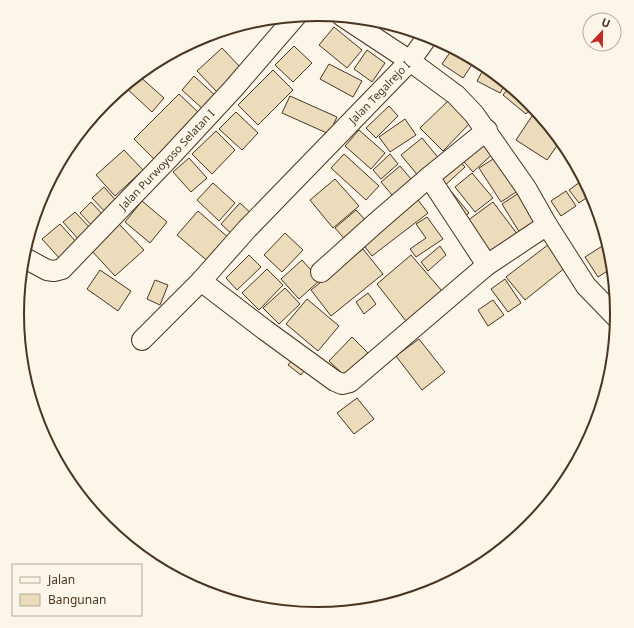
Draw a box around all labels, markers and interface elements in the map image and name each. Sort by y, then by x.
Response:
north arrow [582,12,622,52]
text: U [599,14,613,31]
street label: Jalan Tegalrejo I [344,57,413,128]
street label: Jalan Purwoyoso Selatan I [114,106,218,213]
legend [12,564,142,616]
text: Jalan [47,571,75,588]
text: Bangunan [48,591,106,608]

